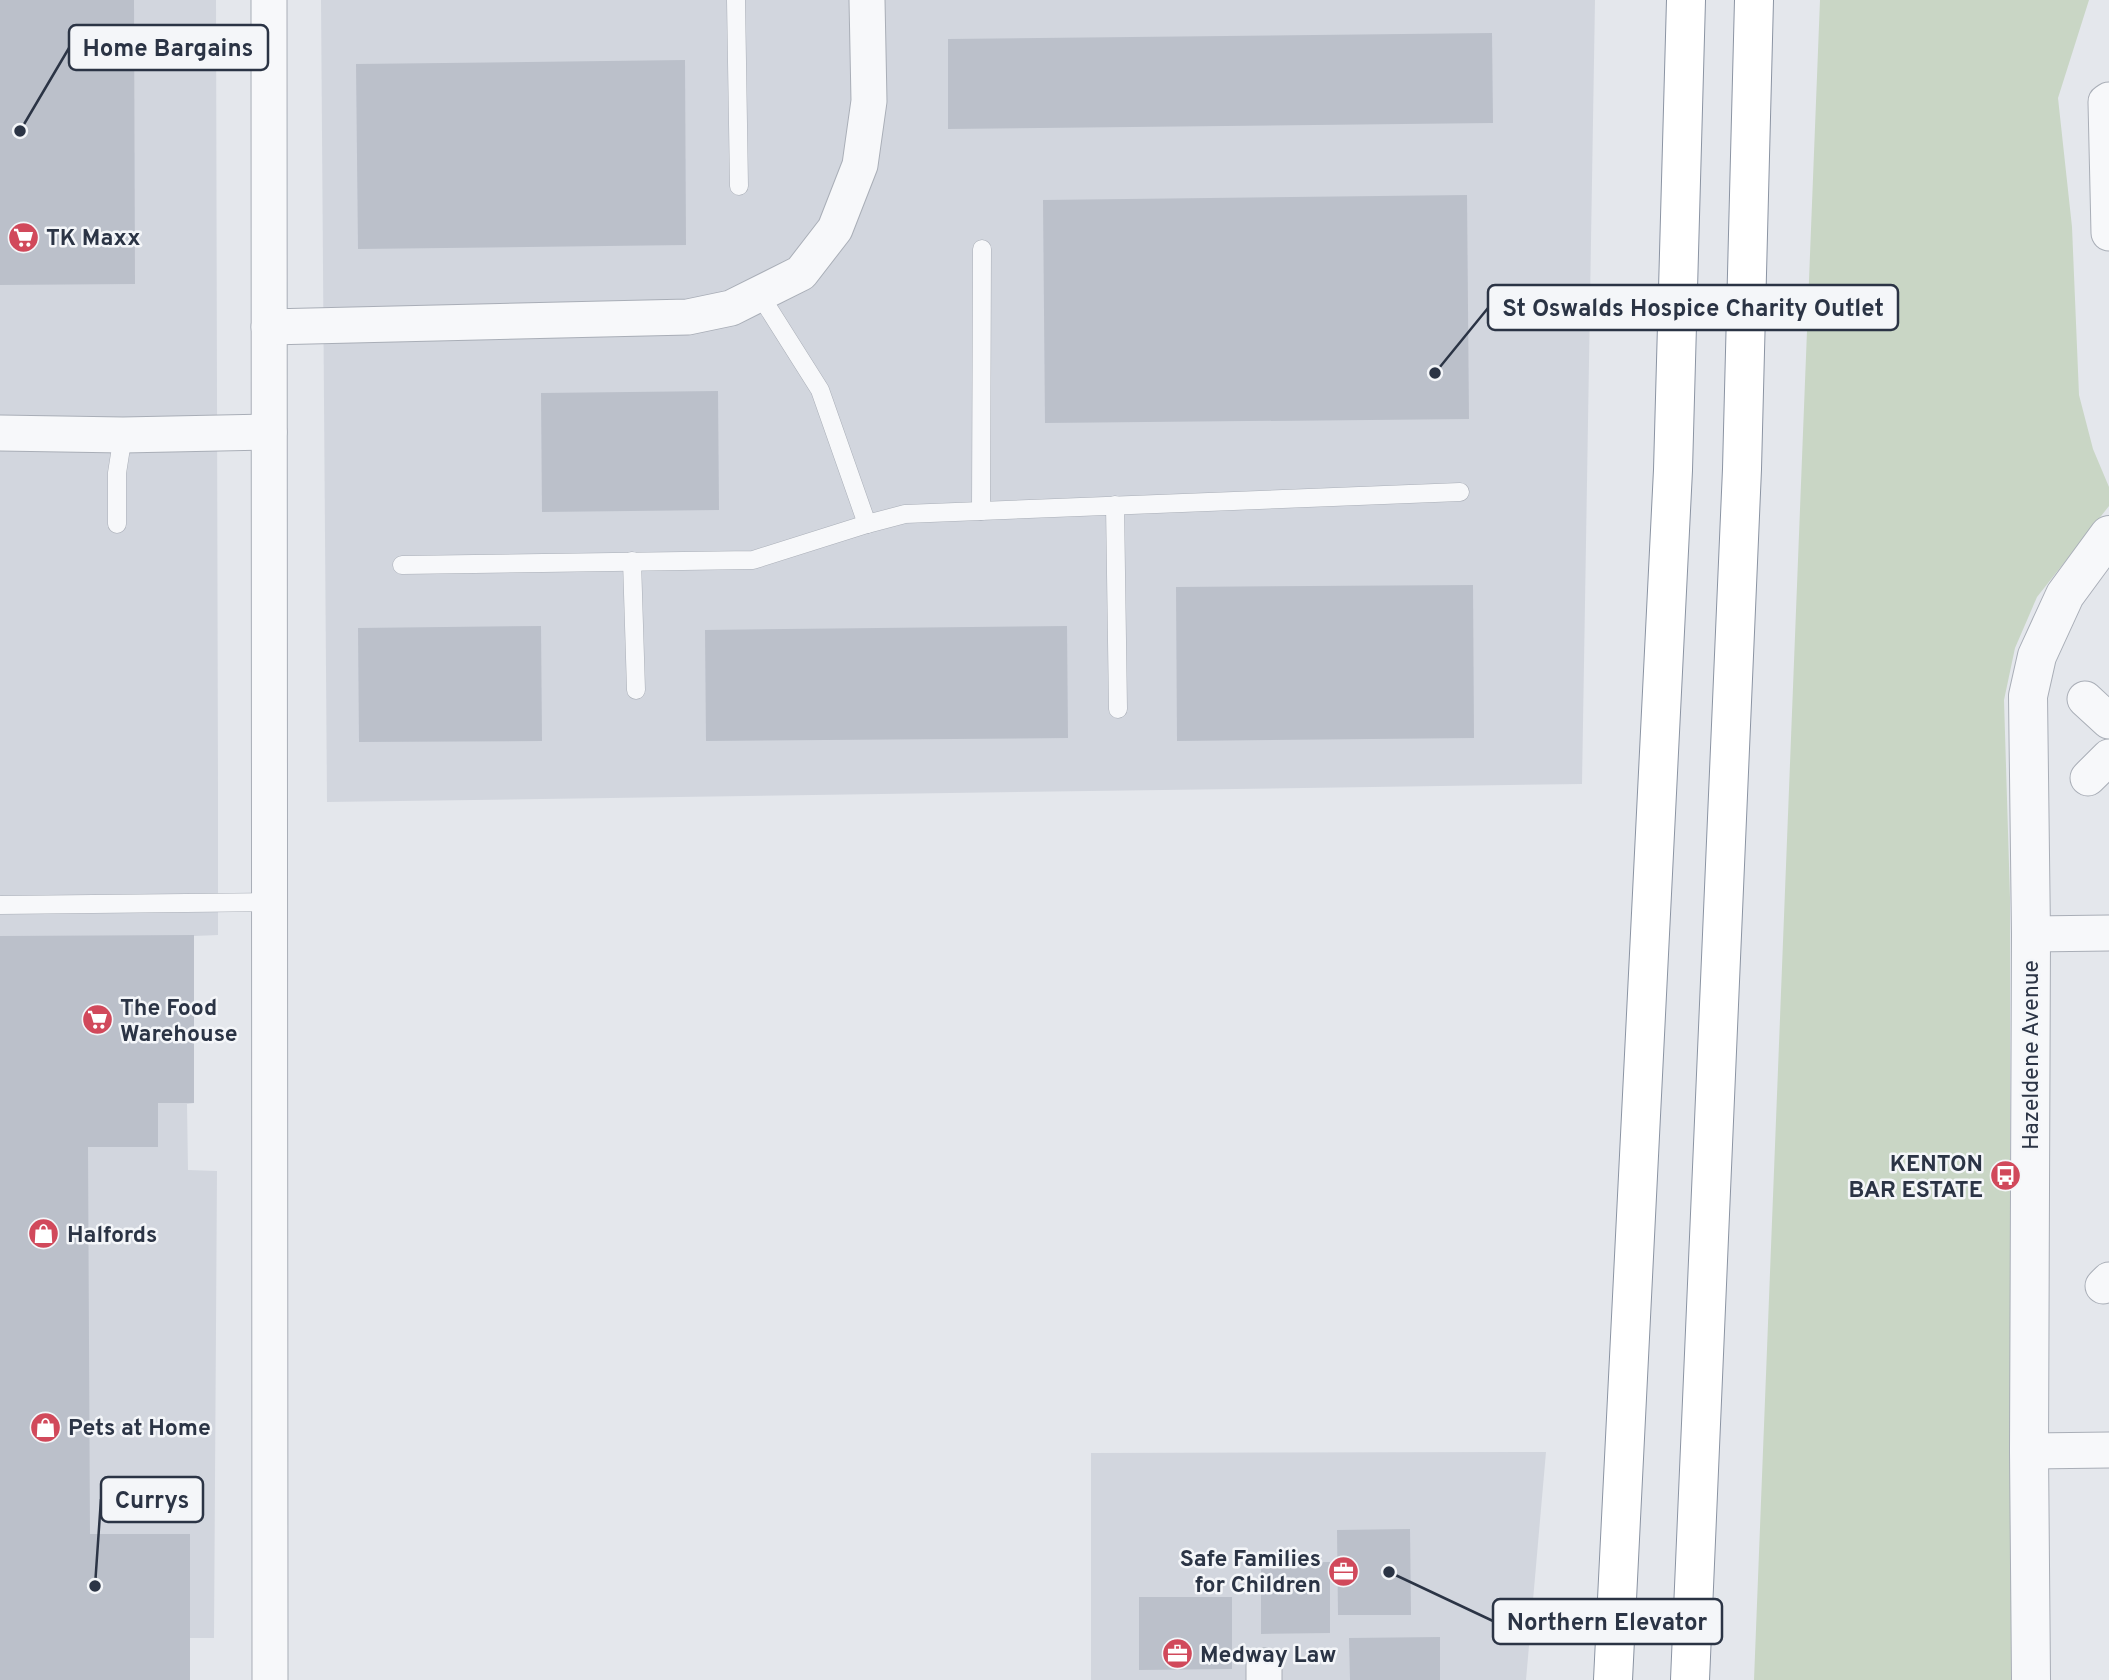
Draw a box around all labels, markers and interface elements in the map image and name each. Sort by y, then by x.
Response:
callout: Home Bargains [69,25,268,70]
text: Home Bargains [83,35,253,65]
supermarket icon: TK Maxx [6,220,40,254]
place label: TK Maxx [46,225,141,254]
callout: St Oswalds Hospice Charity Outlet [1488,285,1898,330]
text: St Oswalds Hospice Charity Outlet [1502,295,1884,325]
street label: Hazeldene Avenue [2018,960,2047,1150]
place label: The Food Warehouse [120,995,238,1050]
supermarket icon: The Food Warehouse [80,1003,114,1037]
place label: KENTON BAR ESTATE [1848,1151,1983,1206]
bus stop icon: KENTON BAR ESTATE [1989,1159,2023,1193]
shop icon: Halfords [27,1217,61,1251]
place label: Halfords [67,1222,157,1251]
shop icon: Pets at Home [28,1410,62,1444]
place label: Pets at Home [68,1415,211,1444]
callout: Currys [101,1477,203,1522]
text: Currys [115,1487,189,1517]
place label: Safe Families for Children [1180,1546,1321,1601]
office icon: Safe Families for Children [1327,1554,1361,1588]
callout: Northern Elevator [1493,1599,1722,1644]
text: Northern Elevator [1507,1609,1707,1639]
office icon: Medway Law [1160,1637,1194,1671]
place label: Medway Law [1200,1642,1336,1671]

